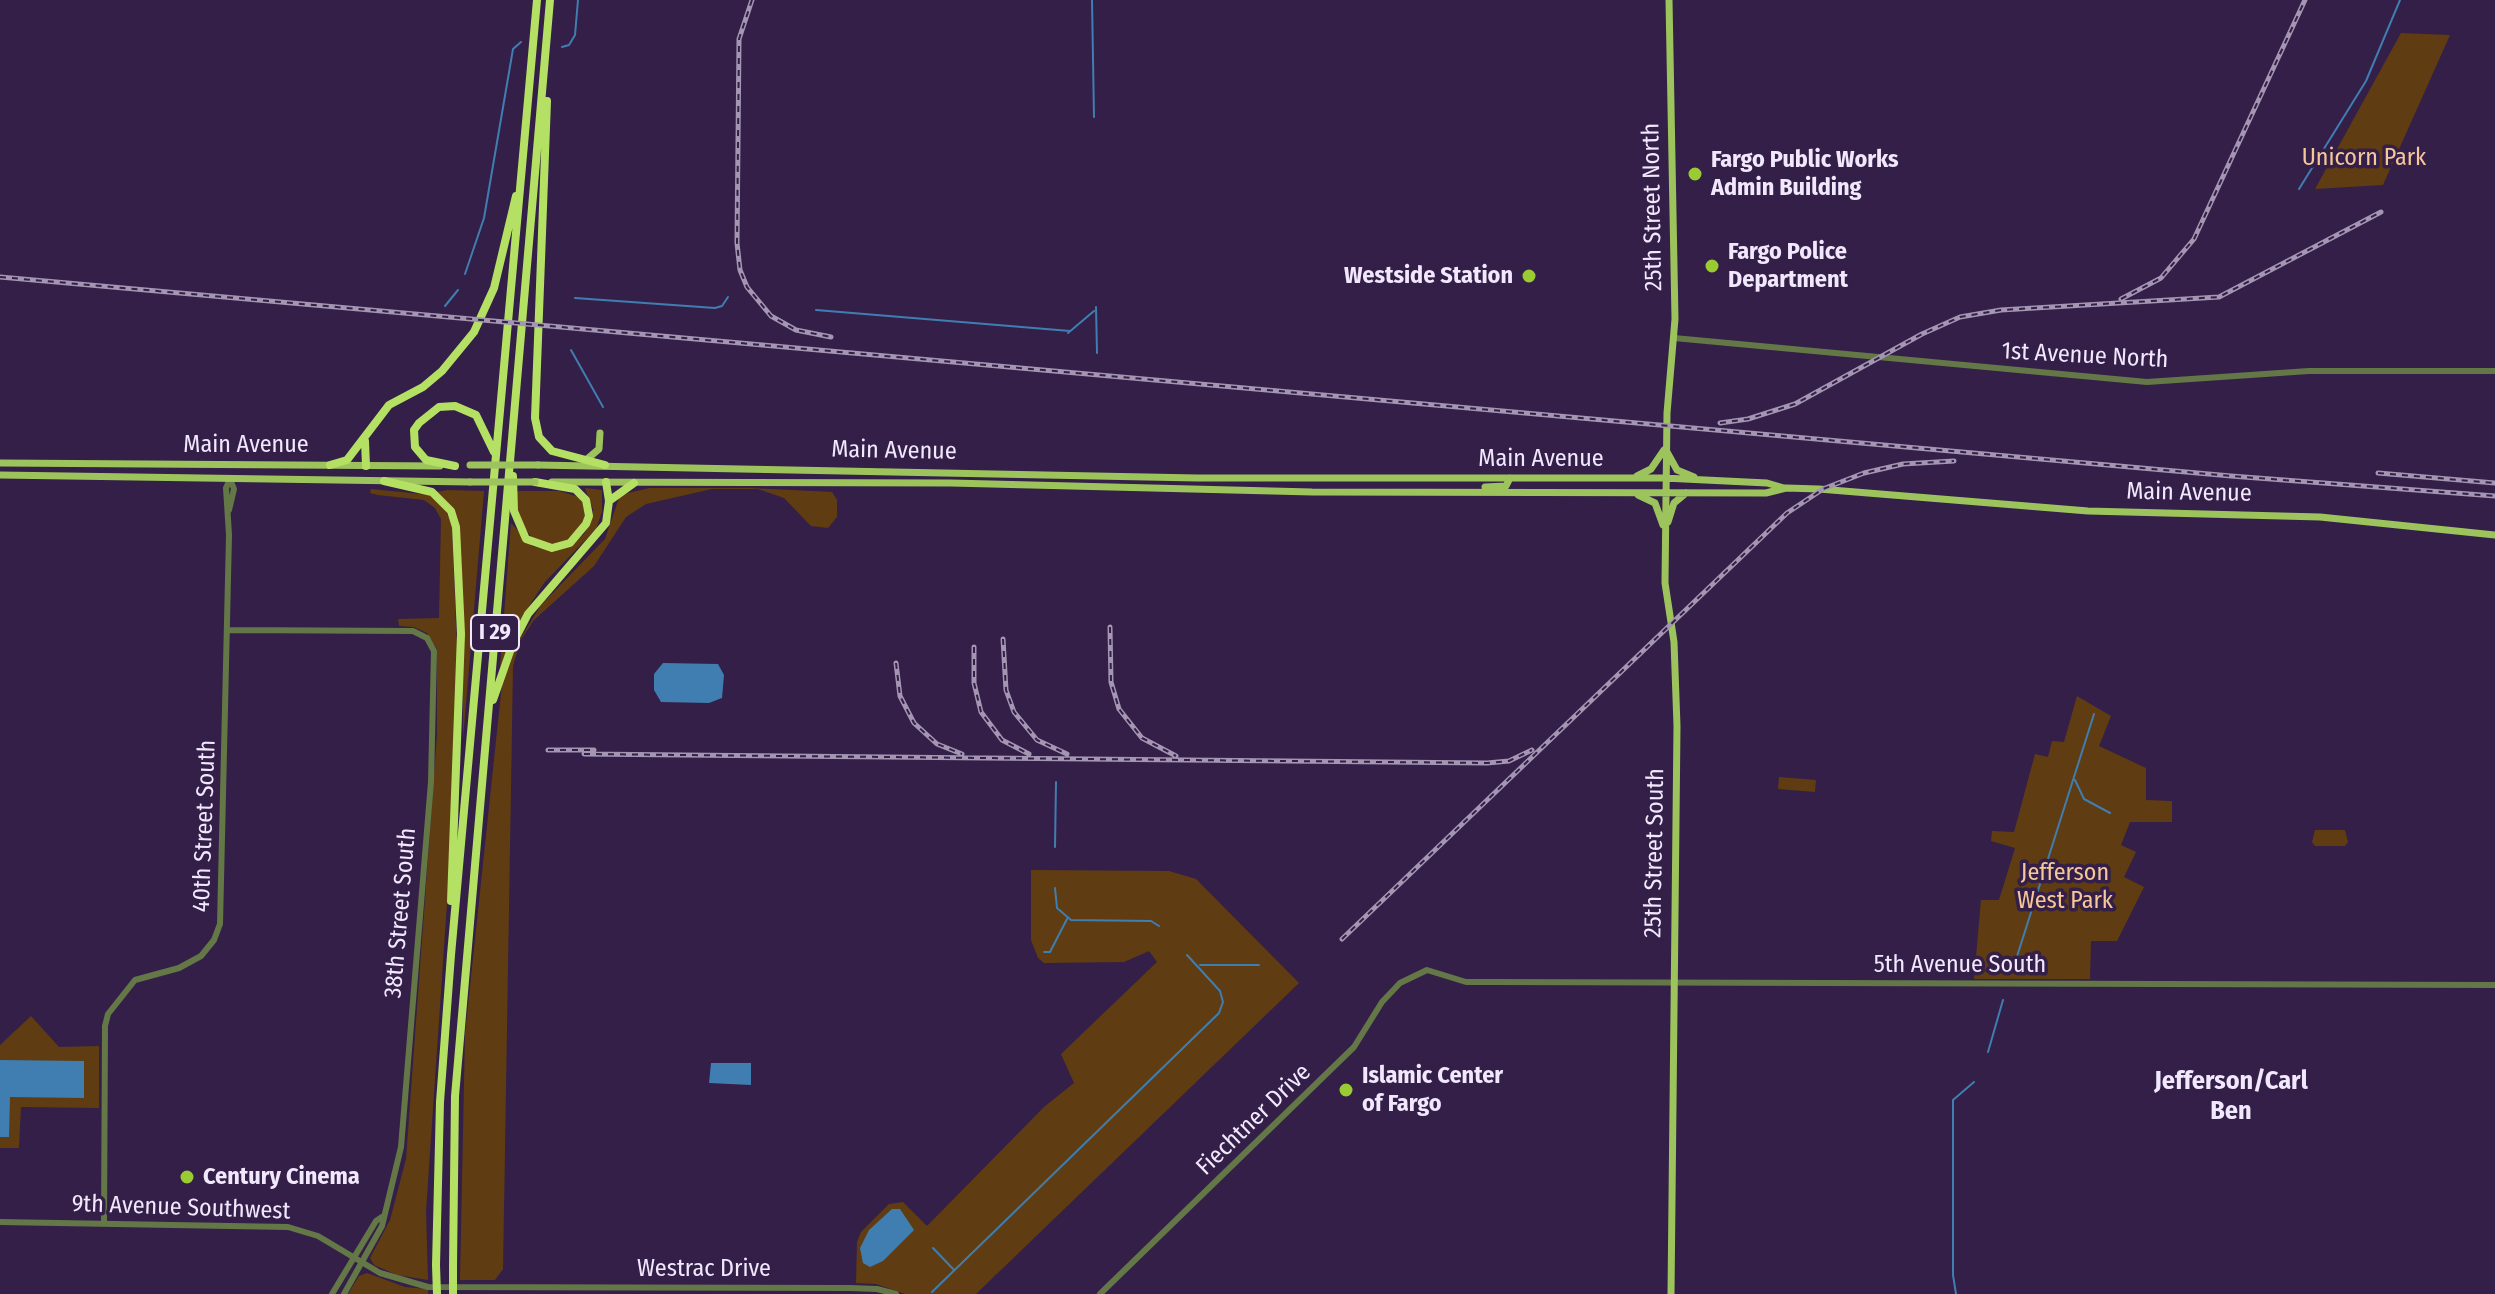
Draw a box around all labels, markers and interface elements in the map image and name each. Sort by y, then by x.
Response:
street label: 25th Street North [1637,123,1669,291]
park label: Unicorn Park [2302,144,2426,172]
place label: Fargo Public Works Admin Building [1711,146,1899,202]
marker: Fargo Public Works Admin Building [1686,165,1704,183]
place label: Fargo Police Department [1728,238,1848,294]
marker: Fargo Police Department [1703,257,1721,275]
place label: Westside Station [1344,262,1513,290]
marker: Westside Station [1520,267,1538,285]
street label: 1st Avenue North [2001,337,2169,375]
street label: Main Avenue [183,431,309,459]
street label: Main Avenue [831,436,957,466]
street label: Main Avenue [1478,445,1604,473]
street label: Main Avenue [2126,478,2252,508]
road number: I 29 [471,615,519,651]
street label: 40th Street South [188,739,222,913]
street label: 25th Street South [1639,768,1671,938]
street label: 38th Street South [379,826,423,1000]
park label: Jefferson West Park [2017,859,2113,915]
street label: 5th Avenue South [1874,951,2046,979]
street label: Fiechtner Drive [1191,1058,1317,1182]
place label: Islamic Center of Fargo [1362,1062,1503,1118]
district label: Jefferson/Carl Ben [2154,1066,2308,1128]
marker: Islamic Center of Fargo [1337,1081,1355,1099]
place label: Century Cinema [203,1163,360,1191]
marker: Century Cinema [178,1168,196,1186]
street label: 9th Avenue Southwest [71,1190,291,1226]
street label: Westrac Drive [637,1255,771,1283]

